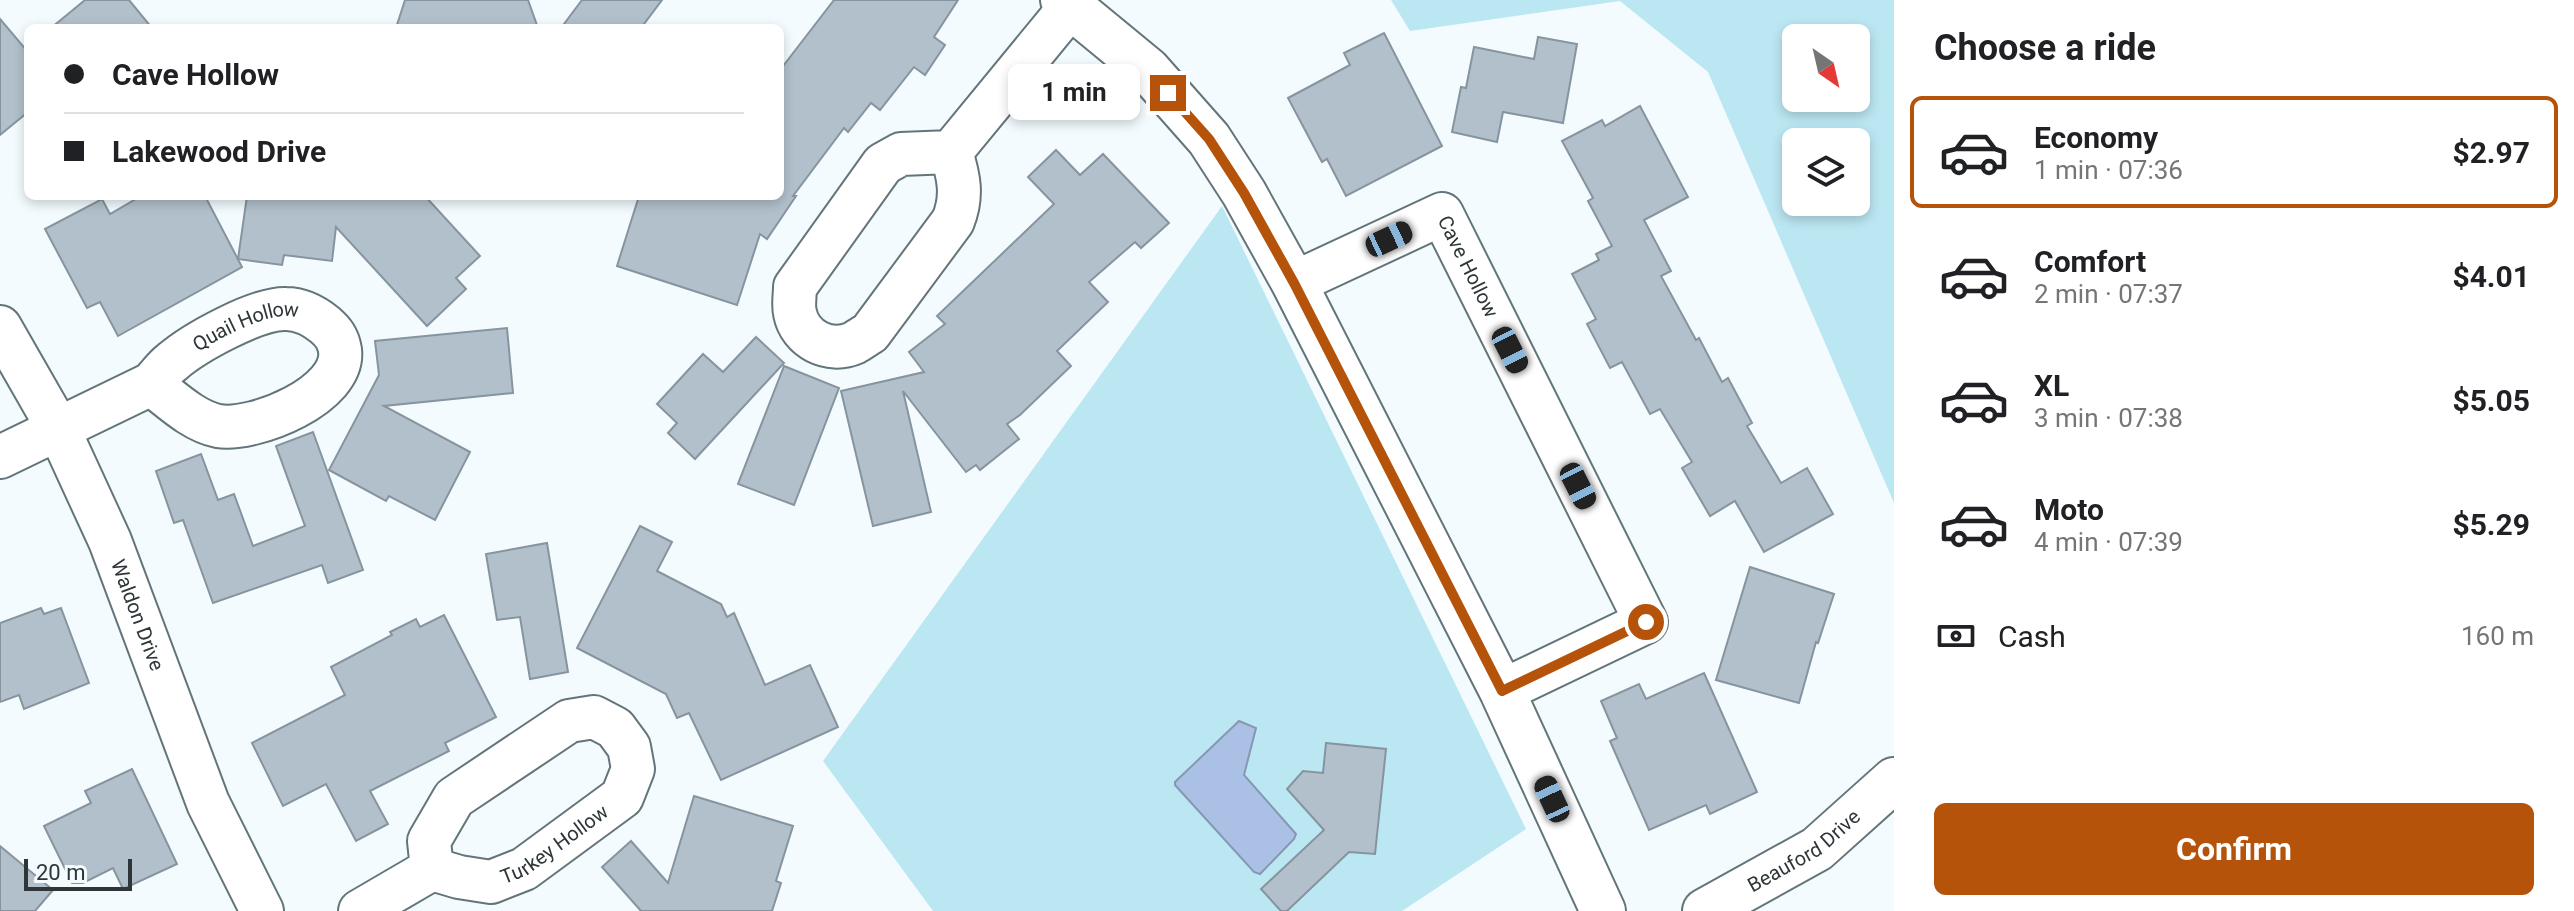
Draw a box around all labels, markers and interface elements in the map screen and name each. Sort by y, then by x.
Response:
north arrow [1782,24,1870,112]
map controls [1782,24,1870,216]
text: Choose a ride [1934,27,2156,69]
text: Cave Hollow [112,57,279,92]
callout: 1 min [1008,65,1140,121]
route end [1150,75,1186,111]
text: 1 min [1041,77,1107,107]
icon: car [1938,116,2010,188]
text: Economy [2034,120,2158,155]
button: layers [1782,128,1870,216]
text: Lakewood Drive [112,134,326,169]
text: $2.97 [2452,135,2530,170]
text: 1 min · 07:36 [2034,155,2183,185]
street label: Cave Hollow [1433,212,1504,321]
car [1362,218,1416,260]
icon: car [1938,240,2010,312]
text: Comfort [2034,244,2146,279]
text: $4.01 [2452,259,2530,294]
text: 2 min · 07:37 [2034,279,2183,309]
street label: Quail Hollow [188,297,300,356]
car [1488,323,1532,377]
icon: car [1938,364,2010,436]
text: XL [2034,368,2069,403]
text: $5.05 [2452,383,2530,418]
text: 3 min · 07:38 [2034,403,2183,433]
car [1556,459,1600,513]
icon: car [1938,488,2010,560]
text: Moto [2034,492,2104,527]
text: $5.29 [2452,507,2530,542]
text: 4 min · 07:39 [2034,527,2183,557]
street label: Waldon Drive [106,556,169,674]
route start [1628,604,1664,640]
icon: cash [1934,614,1978,658]
text: Cash [1998,619,2066,654]
text: 160 m [2461,621,2534,651]
car [1531,772,1573,826]
street label: Turkey Hollow [497,799,613,889]
button: Confirm [1934,803,2534,895]
street label: Beauford Drive [1743,804,1865,897]
scale bar [24,855,132,891]
text: 20 m [36,860,85,885]

